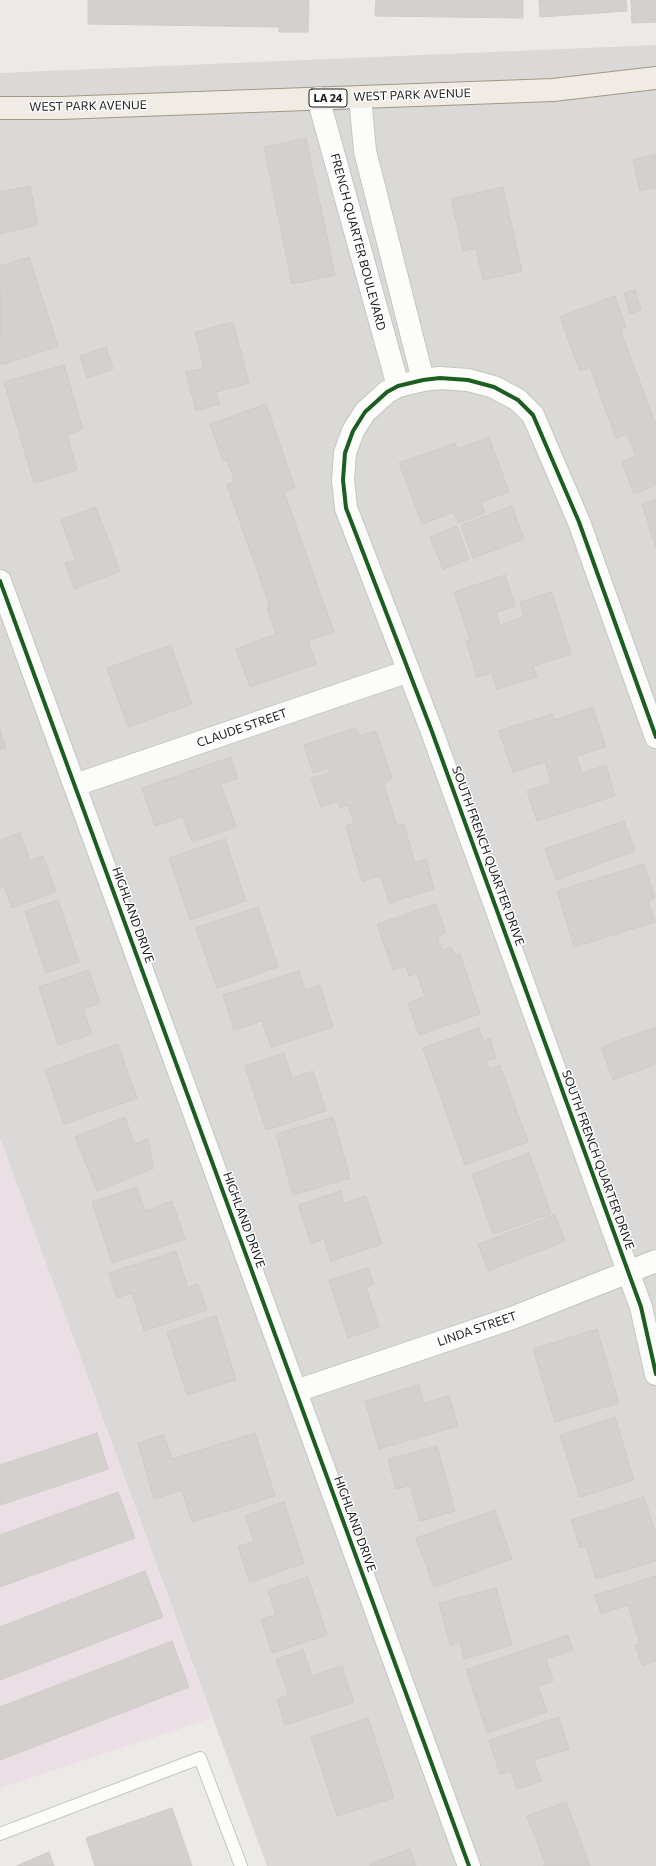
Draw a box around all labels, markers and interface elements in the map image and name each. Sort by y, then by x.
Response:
street label: WEST PARK AVENUE [353,86,471,104]
road number: LA 24 [309,89,347,107]
street label: WEST PARK AVENUE [29,98,147,114]
street label: FRENCH QUARTER BOULEVARD [327,152,389,332]
street label: CLAUDE STREET [195,706,289,750]
street label: SOUTH FRENCH QUARTER DRIVE [449,764,527,948]
street label: HIGHLAND DRIVE [109,865,157,965]
street label: SOUTH FRENCH QUARTER DRIVE [559,1068,637,1252]
street label: HIGHLAND DRIVE [220,1170,268,1270]
street label: LINDA STREET [435,1309,519,1349]
street label: HIGHLAND DRIVE [331,1474,379,1574]

